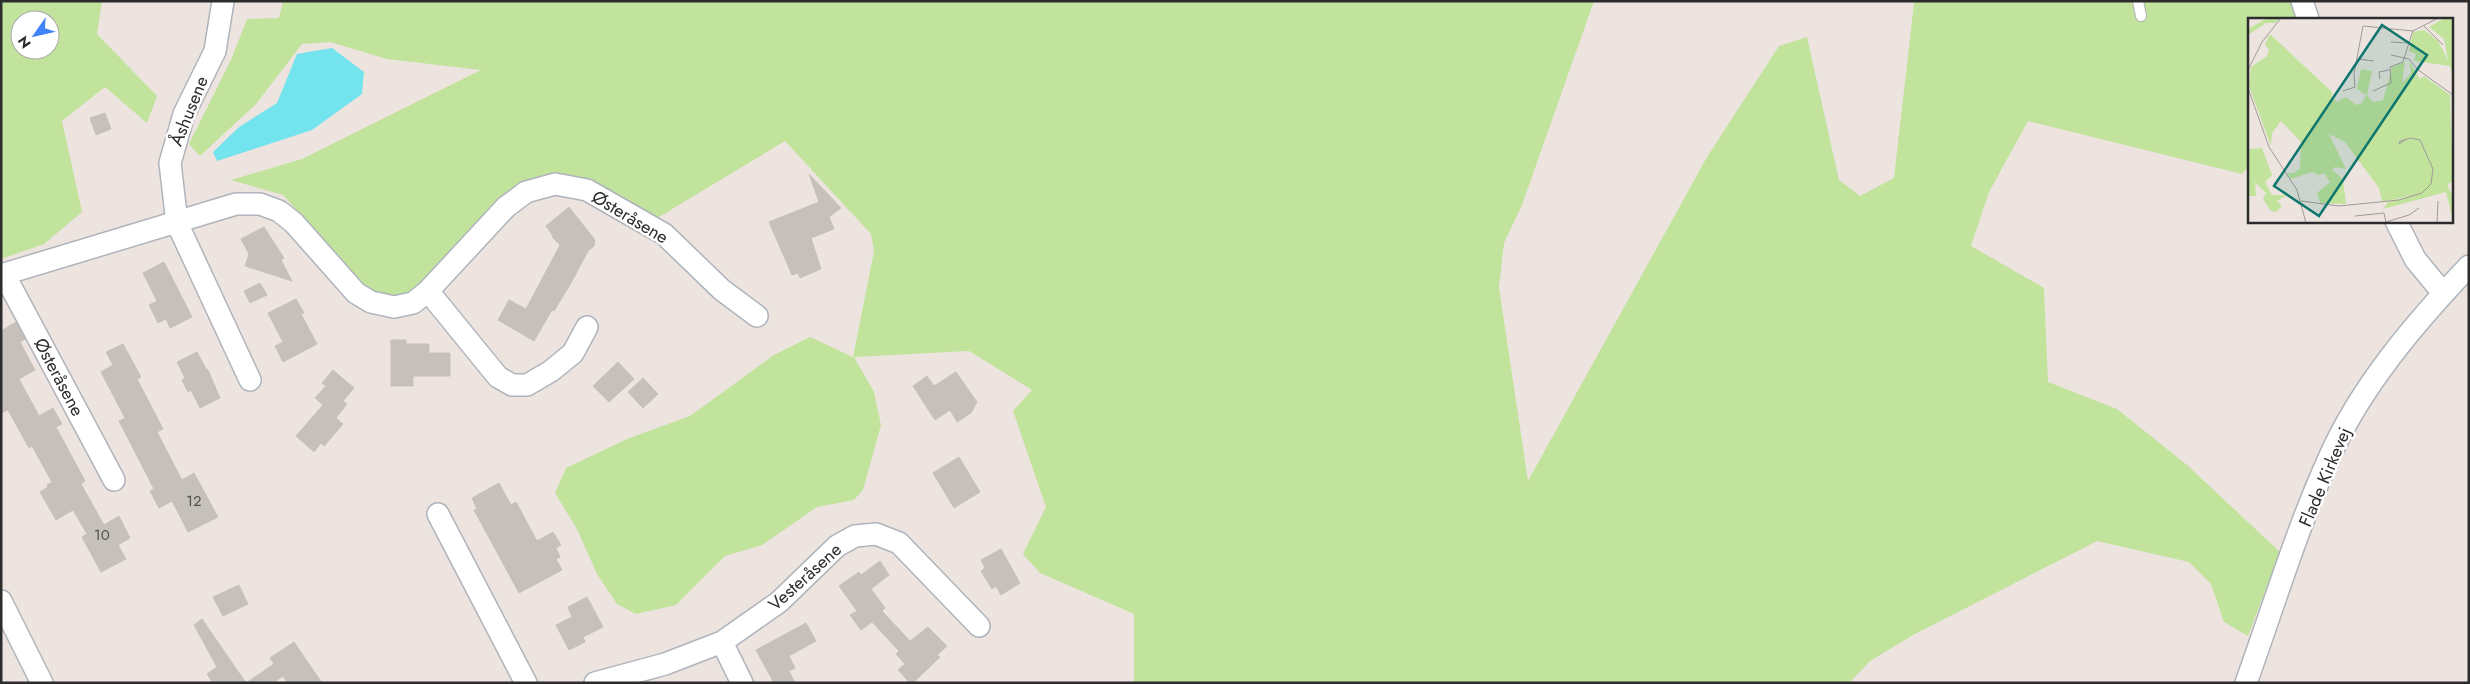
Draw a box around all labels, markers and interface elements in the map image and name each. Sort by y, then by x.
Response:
north arrow [10,10,60,60]
inset map [2248,18,2452,222]
text: N [13,32,36,52]
street label: Åshusene [163,72,215,150]
street label: Østeråsene [587,184,673,250]
street label: Østeråsene [28,333,90,421]
street label: Flade Kirkevej [2292,423,2358,531]
house number: 12 [186,490,202,512]
house number: 10 [94,524,110,546]
street label: Vesteråsene [763,537,847,617]

